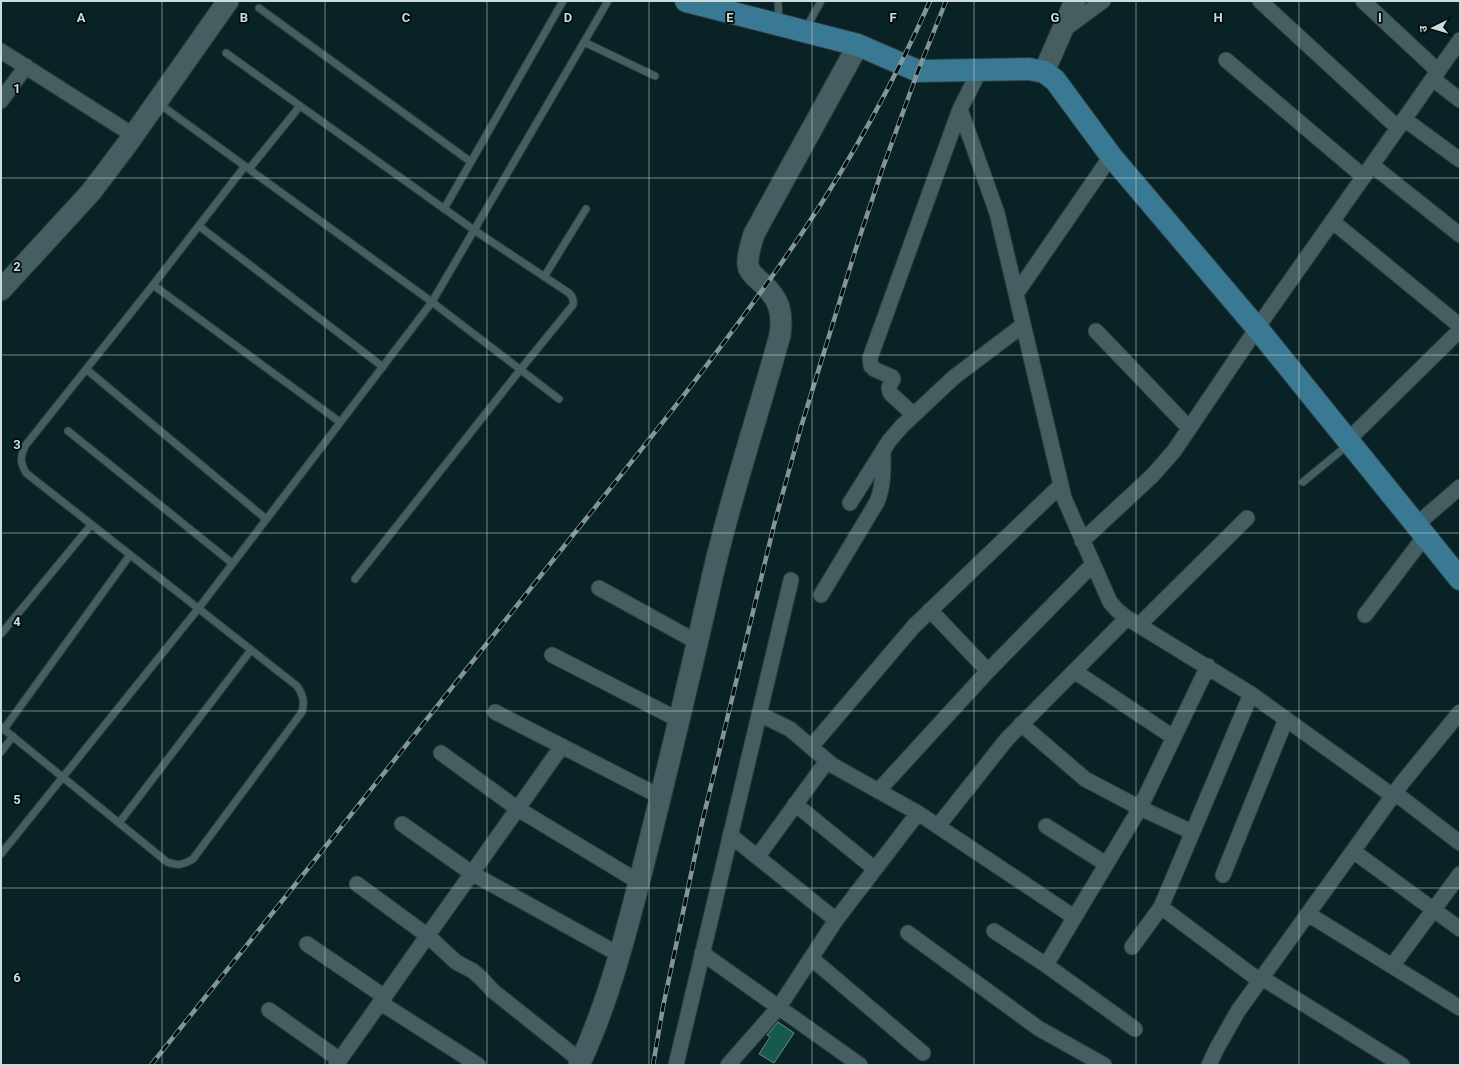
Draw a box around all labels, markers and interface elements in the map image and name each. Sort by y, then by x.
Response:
north arrow [1413,8,1453,48]
text: A [77,10,86,25]
text: B [240,10,248,25]
text: C [402,10,411,25]
text: D [564,10,572,25]
text: E [726,10,734,25]
text: F [889,10,897,25]
text: G [1051,10,1060,25]
text: H [1213,10,1223,25]
text: I [1378,10,1382,25]
text: उ [1417,24,1430,33]
text: 1 [13,81,21,96]
text: 2 [13,259,21,274]
text: 3 [13,437,21,452]
text: 4 [13,614,21,629]
text: 5 [13,792,21,807]
text: 6 [13,970,21,985]

